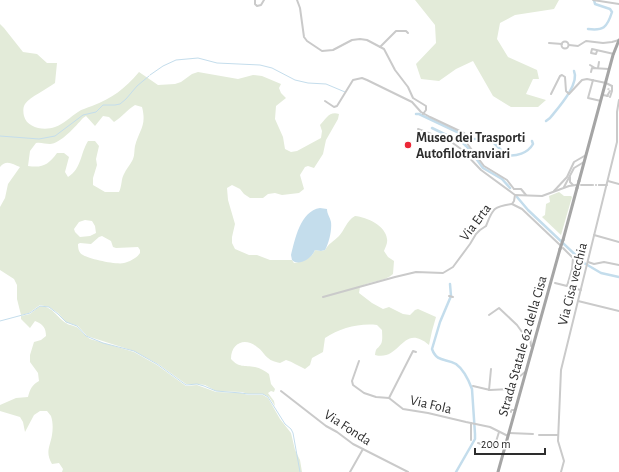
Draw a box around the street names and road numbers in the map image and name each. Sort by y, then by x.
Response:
street label: Via Erta [458,201,494,244]
street label: Via Cisa vecchia [556,241,590,327]
street label: Strada Statale 62 della Cisa [496,274,550,418]
street label: Via Fola [409,393,454,417]
street label: Via Fonda [321,407,374,449]

